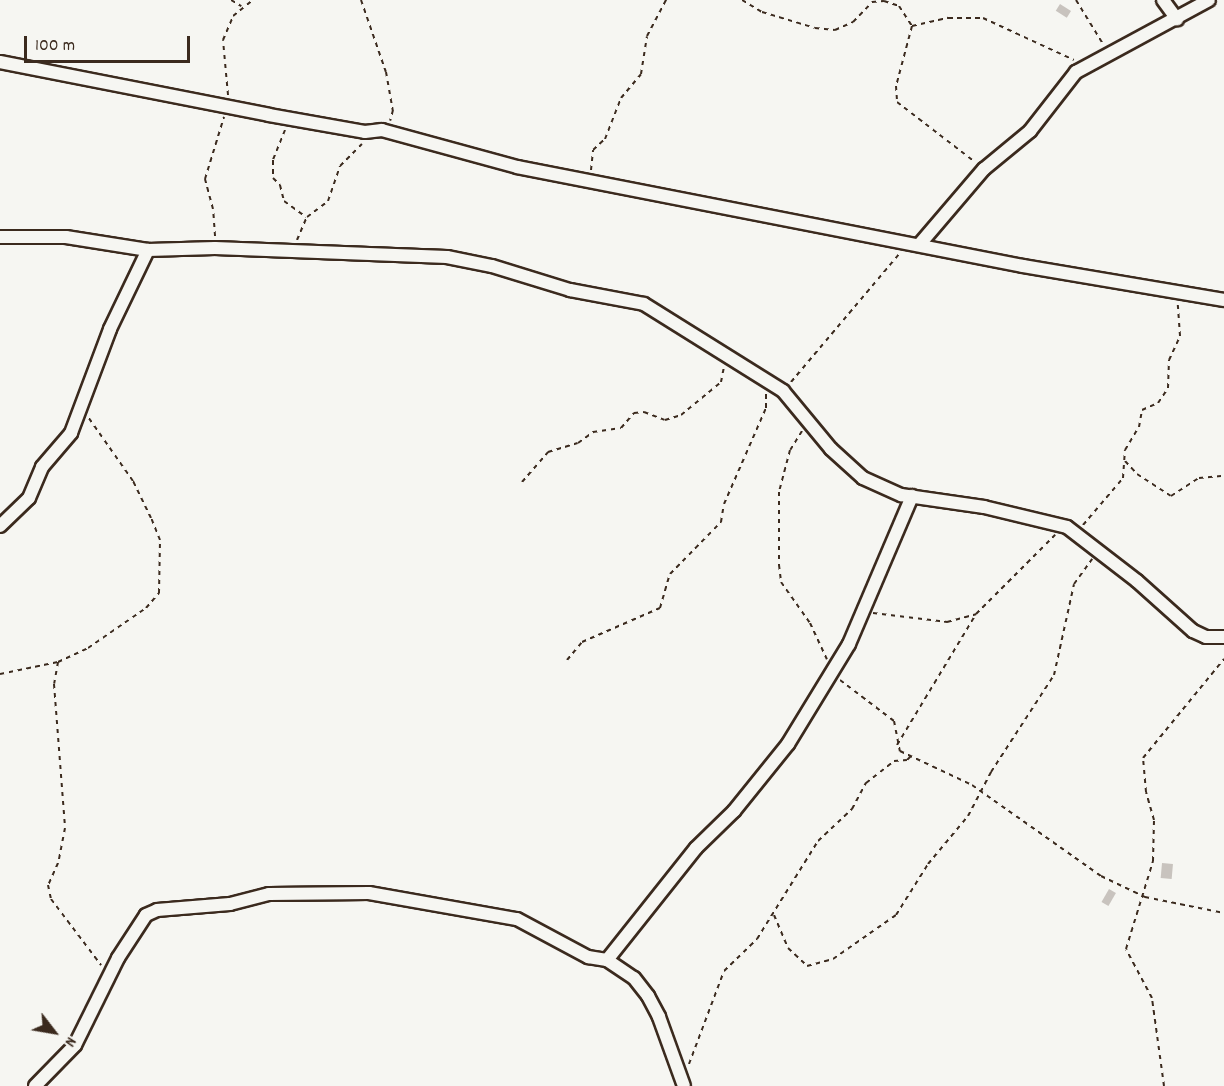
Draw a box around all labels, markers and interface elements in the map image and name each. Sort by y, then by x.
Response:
scale bar [27,24,194,62]
text: 100 m [35,34,75,59]
north arrow [24,1002,84,1062]
text: N [58,1032,82,1051]

